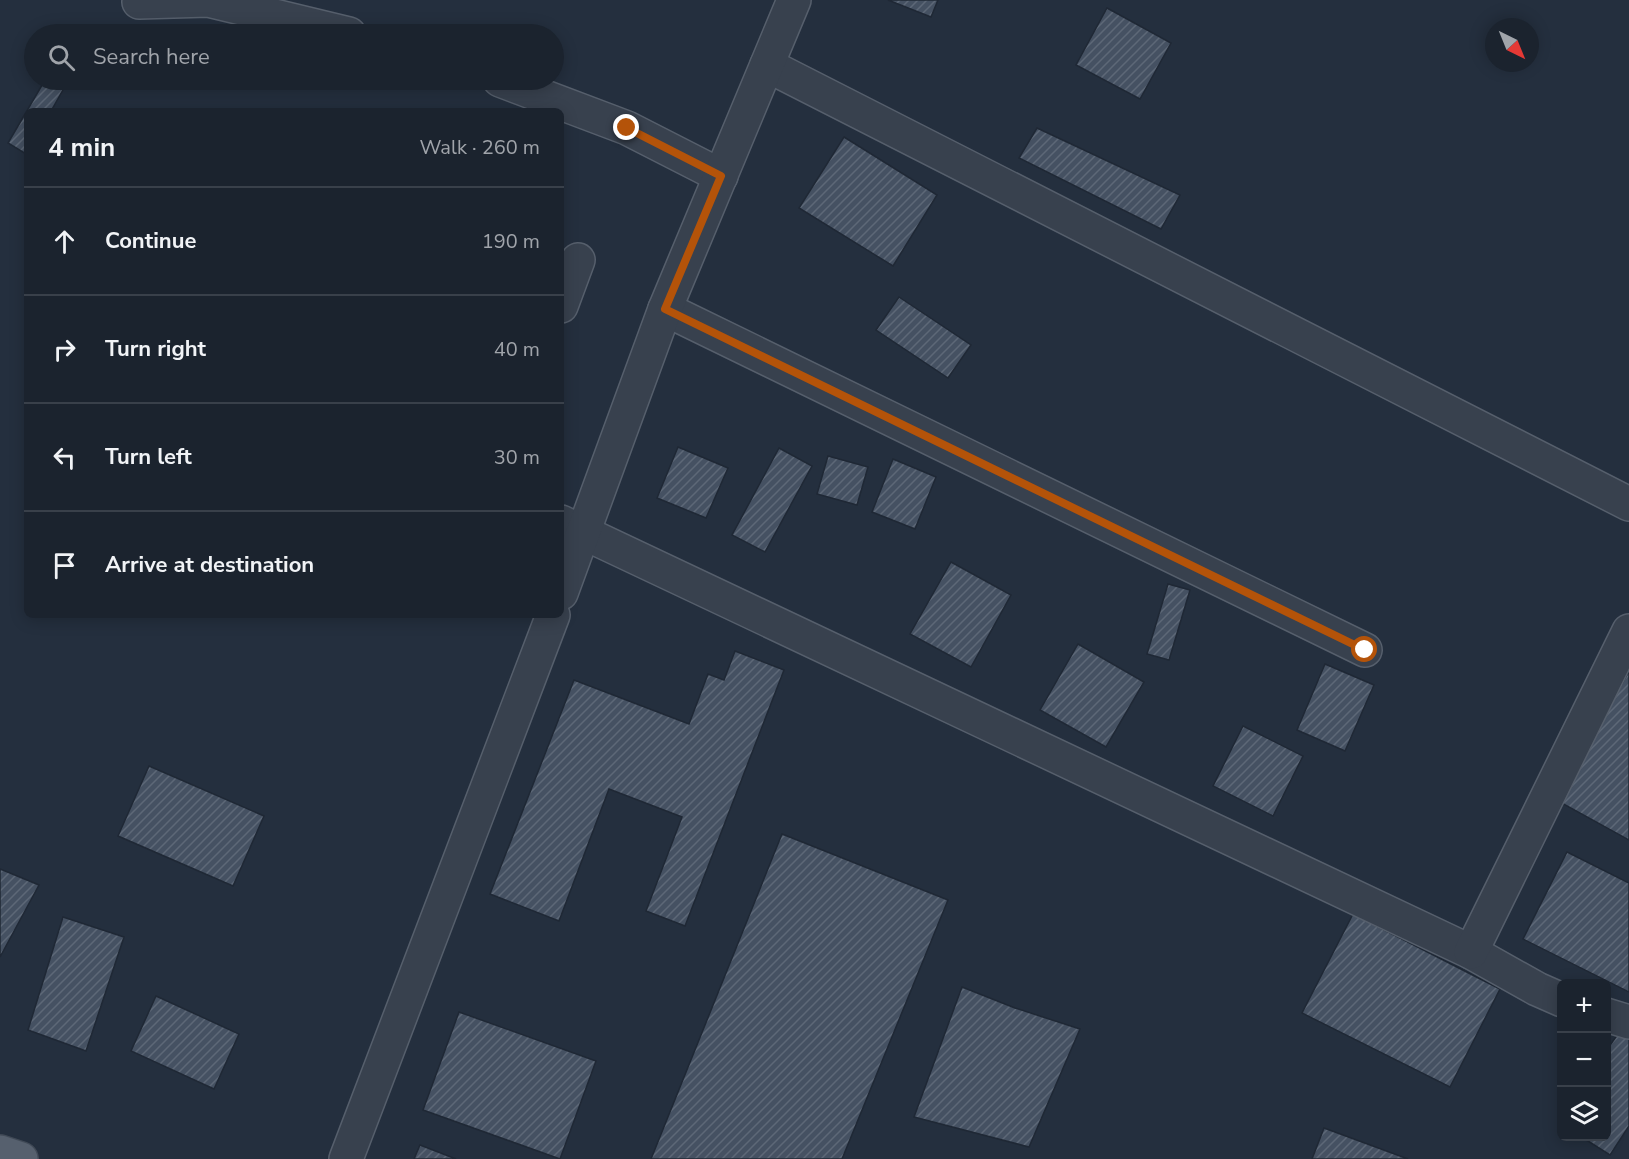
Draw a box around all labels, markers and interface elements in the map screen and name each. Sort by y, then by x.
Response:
north arrow [1485,18,1539,72]
search box [24,24,564,90]
icon: search [45,41,78,74]
text: Search here [93,42,210,72]
route end [613,114,639,140]
text: 4 min [48,130,115,165]
text: Walk · 260 m [420,134,540,161]
icon: ahead [48,225,81,258]
text: Continue [105,226,196,256]
text: 190 m [482,228,540,255]
icon: right [48,333,81,366]
text: Turn right [105,334,206,364]
text: 40 m [494,336,540,363]
icon: left [48,441,81,474]
text: Turn left [105,442,192,472]
text: 30 m [494,444,540,471]
icon: arrive [48,549,81,582]
text: Arrive at destination [105,550,314,580]
route start [1351,636,1377,662]
map controls [1557,979,1611,1141]
button: + [1557,979,1611,1033]
button: − [1557,1033,1611,1087]
button: layers [1557,1087,1611,1141]

